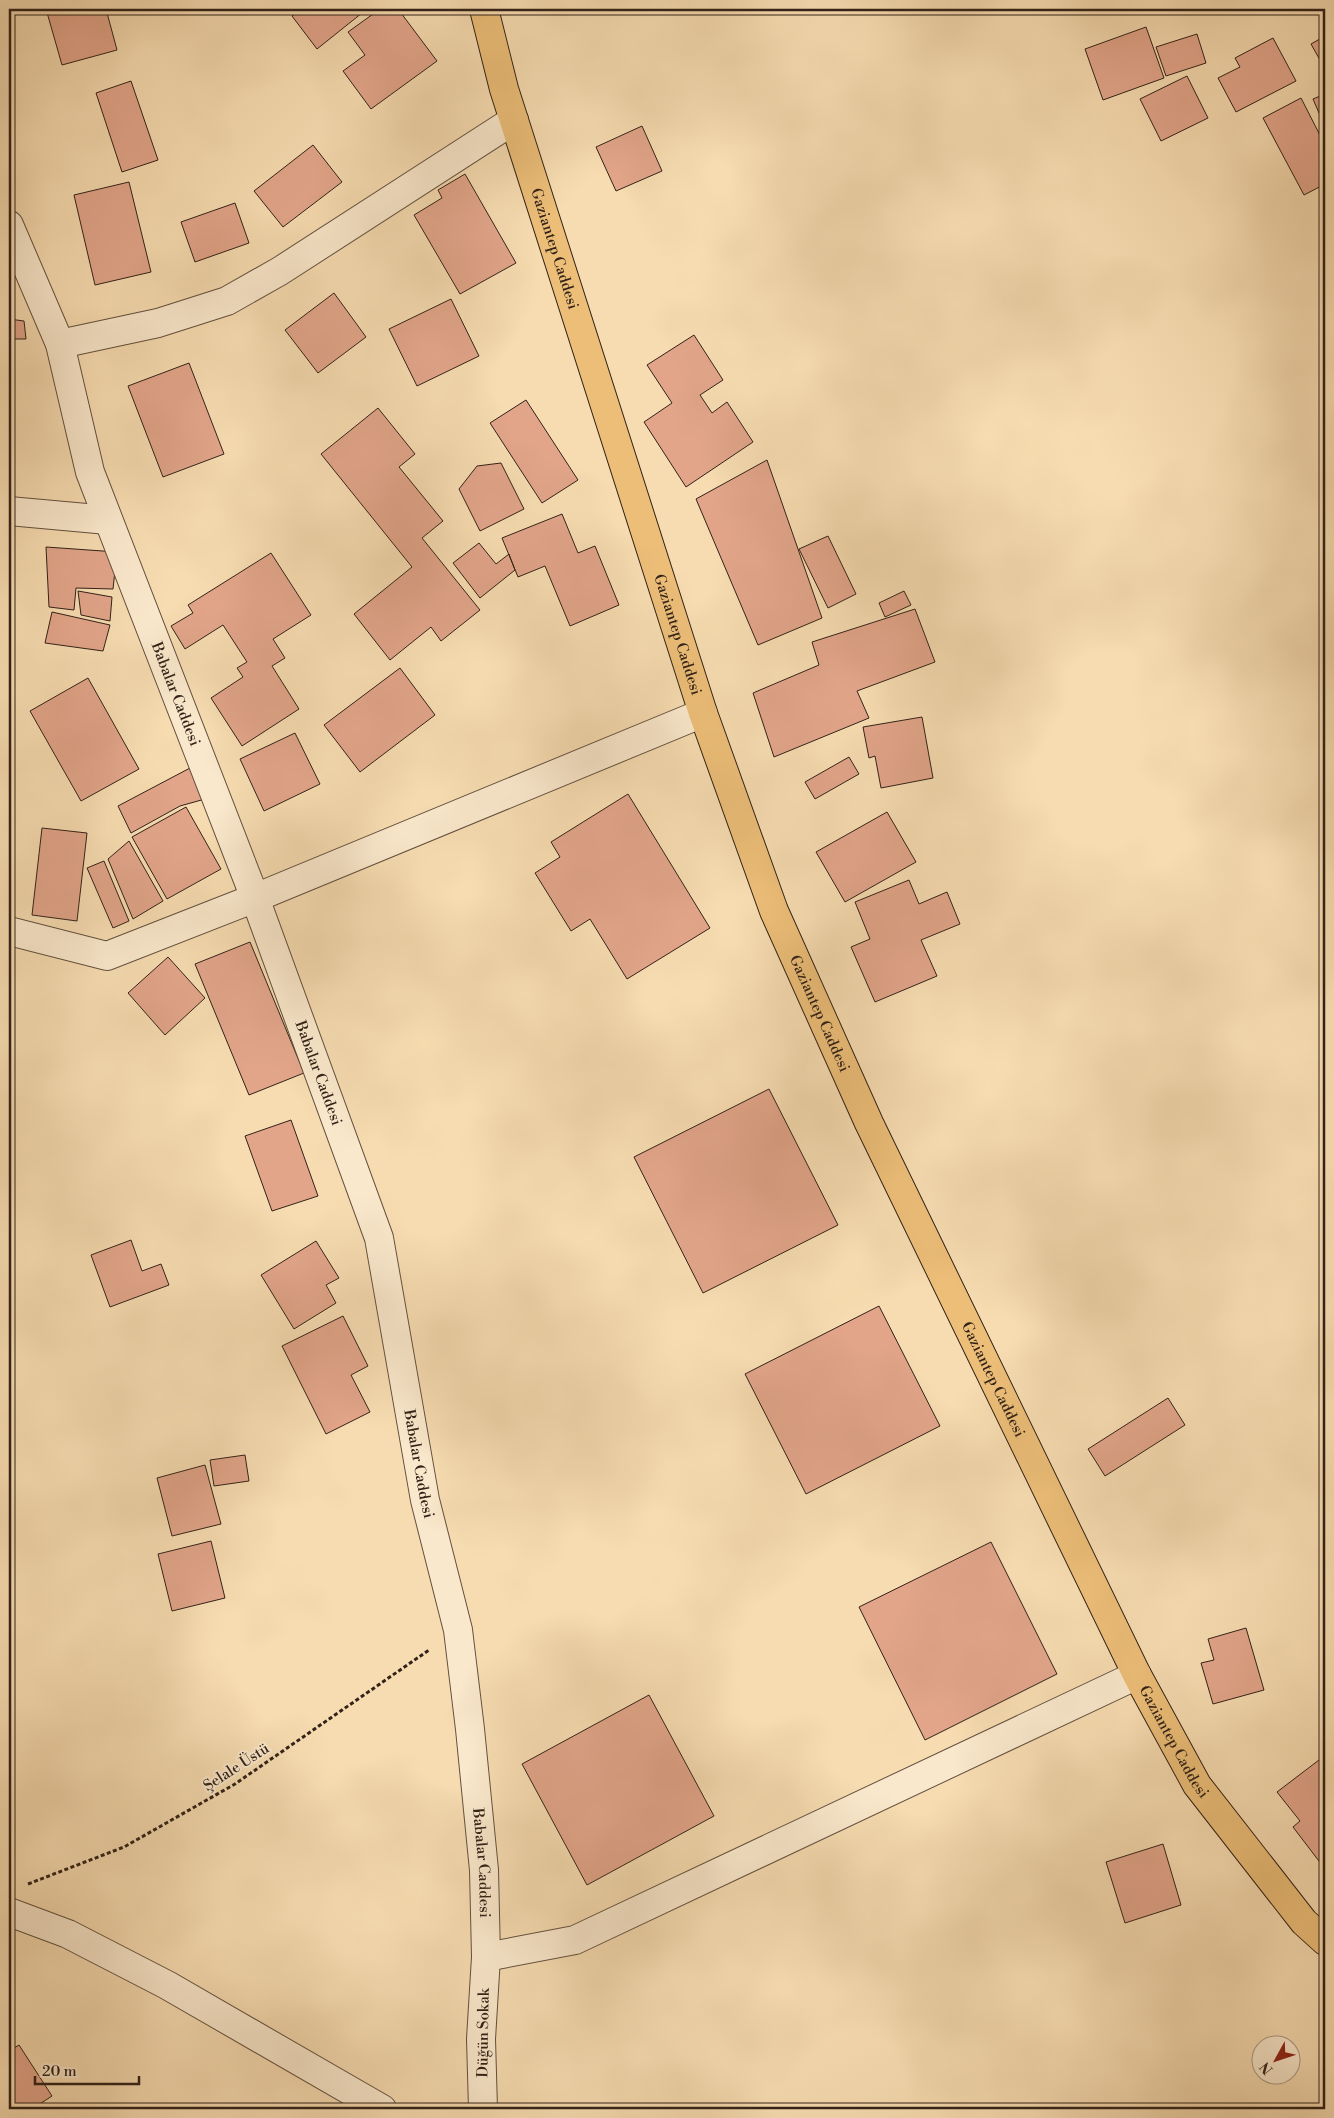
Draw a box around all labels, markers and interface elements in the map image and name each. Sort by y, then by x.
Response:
street label: Gaziantep Caddesi [526,186,583,312]
street label: Gaziantep Caddesi [649,572,706,698]
street label: Babalar Caddesi [146,639,204,749]
street label: Gaziantep Caddesi [785,952,854,1075]
street label: Babalar Caddesi [290,1017,346,1128]
street label: Gaziantep Caddesi [957,1319,1029,1440]
street label: Babalar Caddesi [399,1407,438,1520]
street label: Gaziantep Caddesi [1135,1682,1213,1802]
street label: Şelale Üstü [199,1738,273,1796]
street label: Babalar Caddesi [468,1806,494,1918]
street label: Düğün Sokak [473,1987,494,2078]
north arrow [1252,2036,1302,2086]
scale bar [35,2053,139,2085]
text: N [1256,2058,1277,2078]
text: 20 m [42,2062,77,2081]

